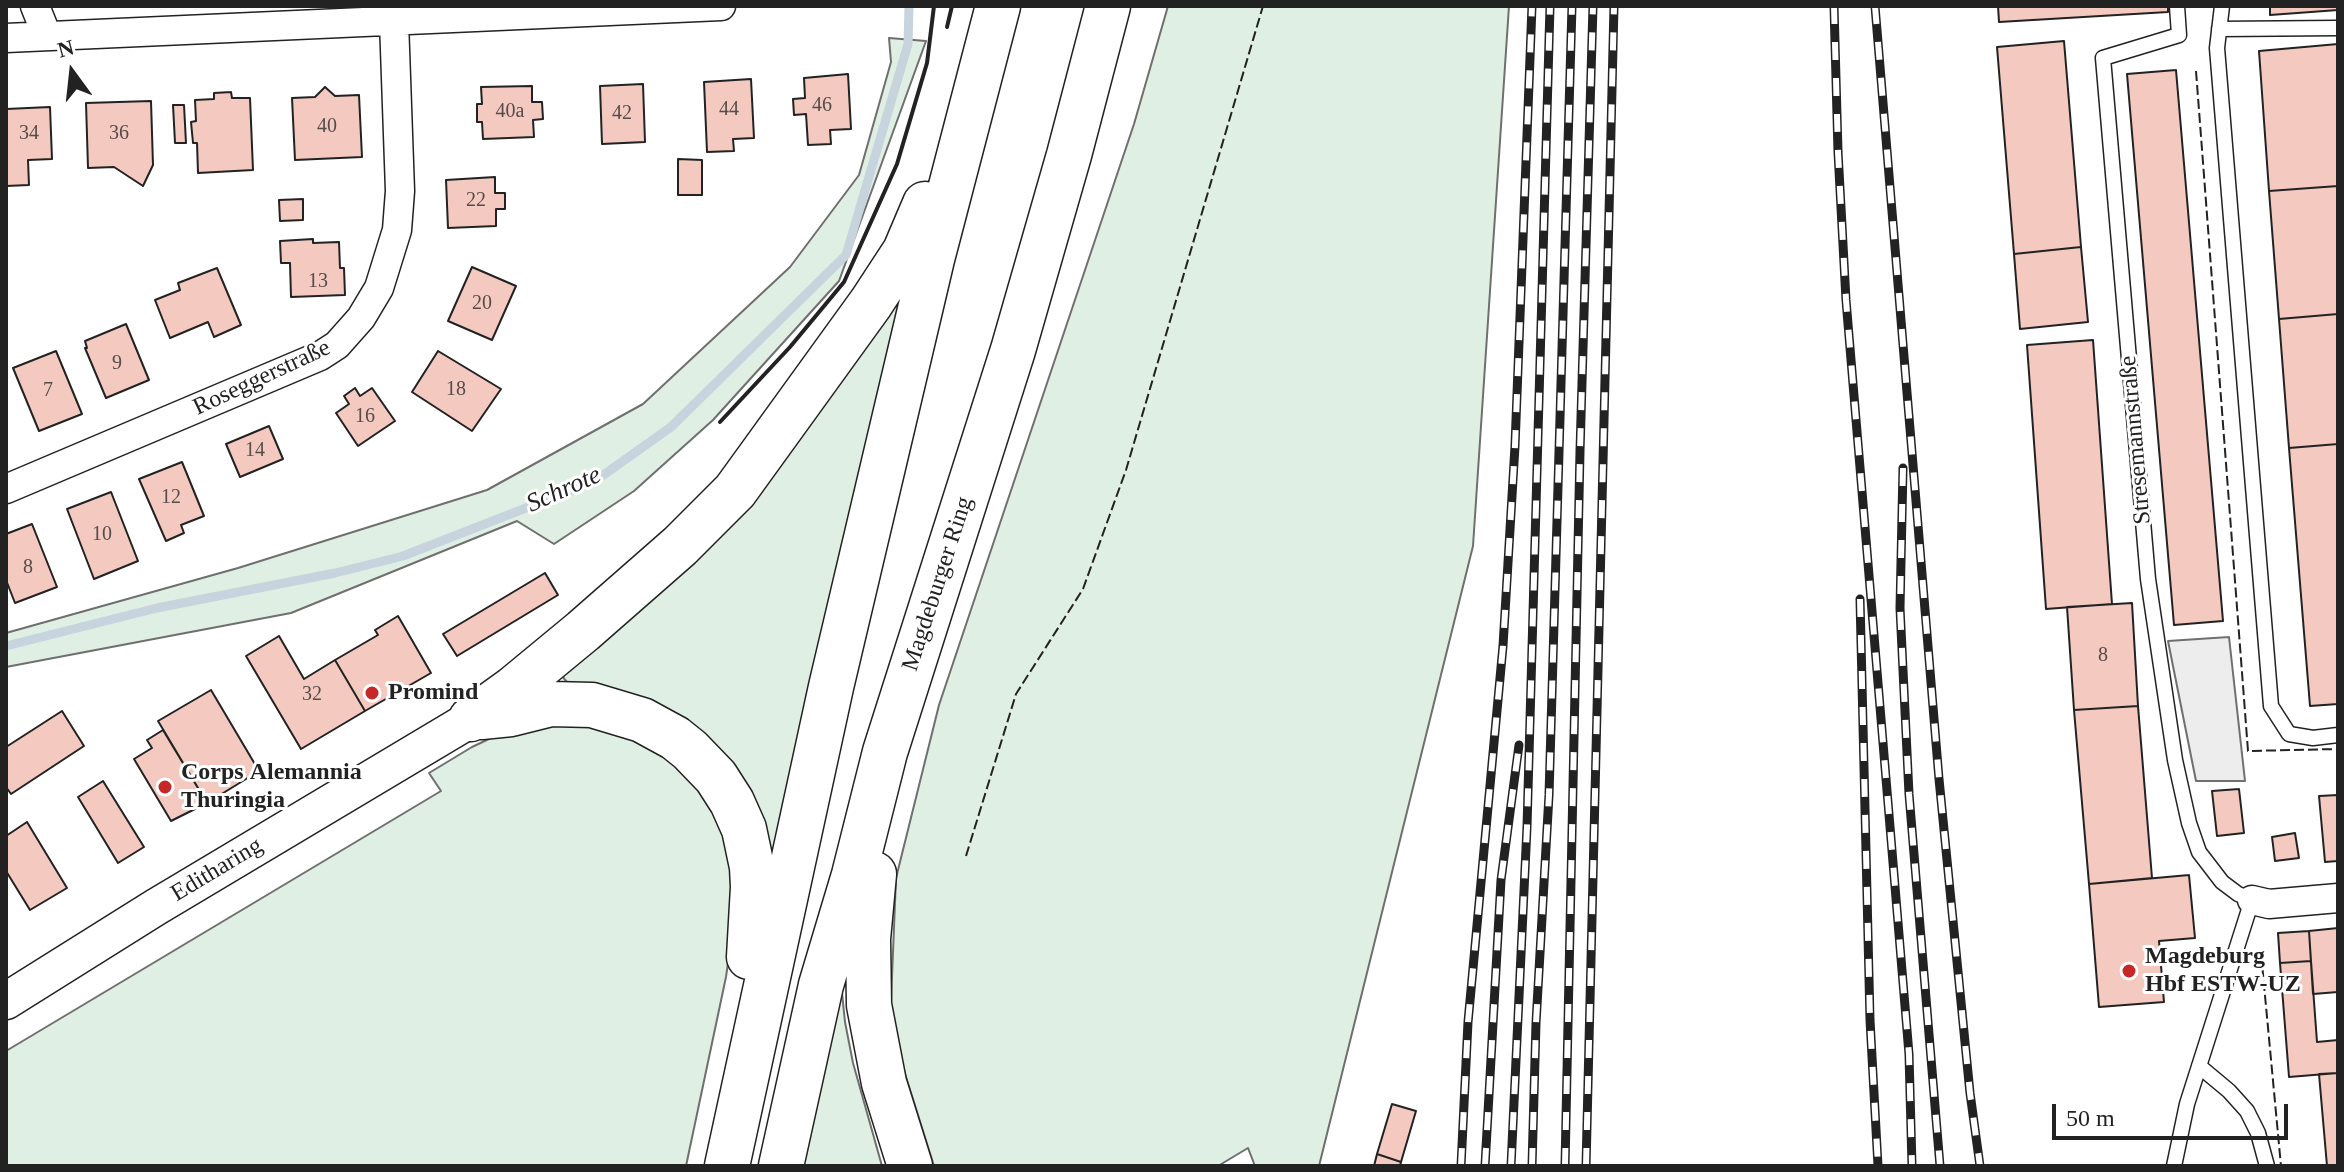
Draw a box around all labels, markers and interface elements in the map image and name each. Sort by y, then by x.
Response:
north arrow [32,32,112,112]
text: N [55,34,77,62]
house number: 46 [812,94,832,118]
house number: 44 [719,98,739,122]
house number: 40a [496,100,524,124]
house number: 42 [612,102,632,126]
house number: 40 [317,115,337,139]
house number: 34 [19,122,39,146]
house number: 36 [109,122,129,146]
house number: 22 [466,189,486,213]
house number: 13 [308,270,328,294]
house number: 20 [472,292,492,316]
street label: Roseggerstraße [189,334,335,422]
house number: 9 [112,352,122,376]
street label: Stresemannstraße [2114,354,2158,526]
house number: 18 [446,378,466,402]
house number: 7 [43,379,53,403]
house number: 16 [355,405,375,429]
house number: 14 [245,439,265,463]
water label: Schrote [522,460,606,520]
house number: 12 [161,486,181,510]
street label: Magdeburger Ring [896,493,980,675]
house number: 10 [92,523,112,547]
house number: 8 [23,556,33,580]
house number: 8 [2098,644,2108,668]
place label: Promind [388,679,478,707]
house number: 32 [302,683,322,707]
marker: Promind [363,684,381,702]
place label: Corps Alemannia Thuringia [181,759,362,815]
marker: Corps Alemannia Thuringia [156,778,174,796]
street label: Editharing [166,832,268,908]
place label: Magdeburg Hbf ESTW-UZ [2145,943,2301,999]
marker: Magdeburg Hbf ESTW-UZ [2120,962,2138,980]
scale bar [2056,1088,2292,1138]
text: 50 m [2066,1105,2115,1131]

